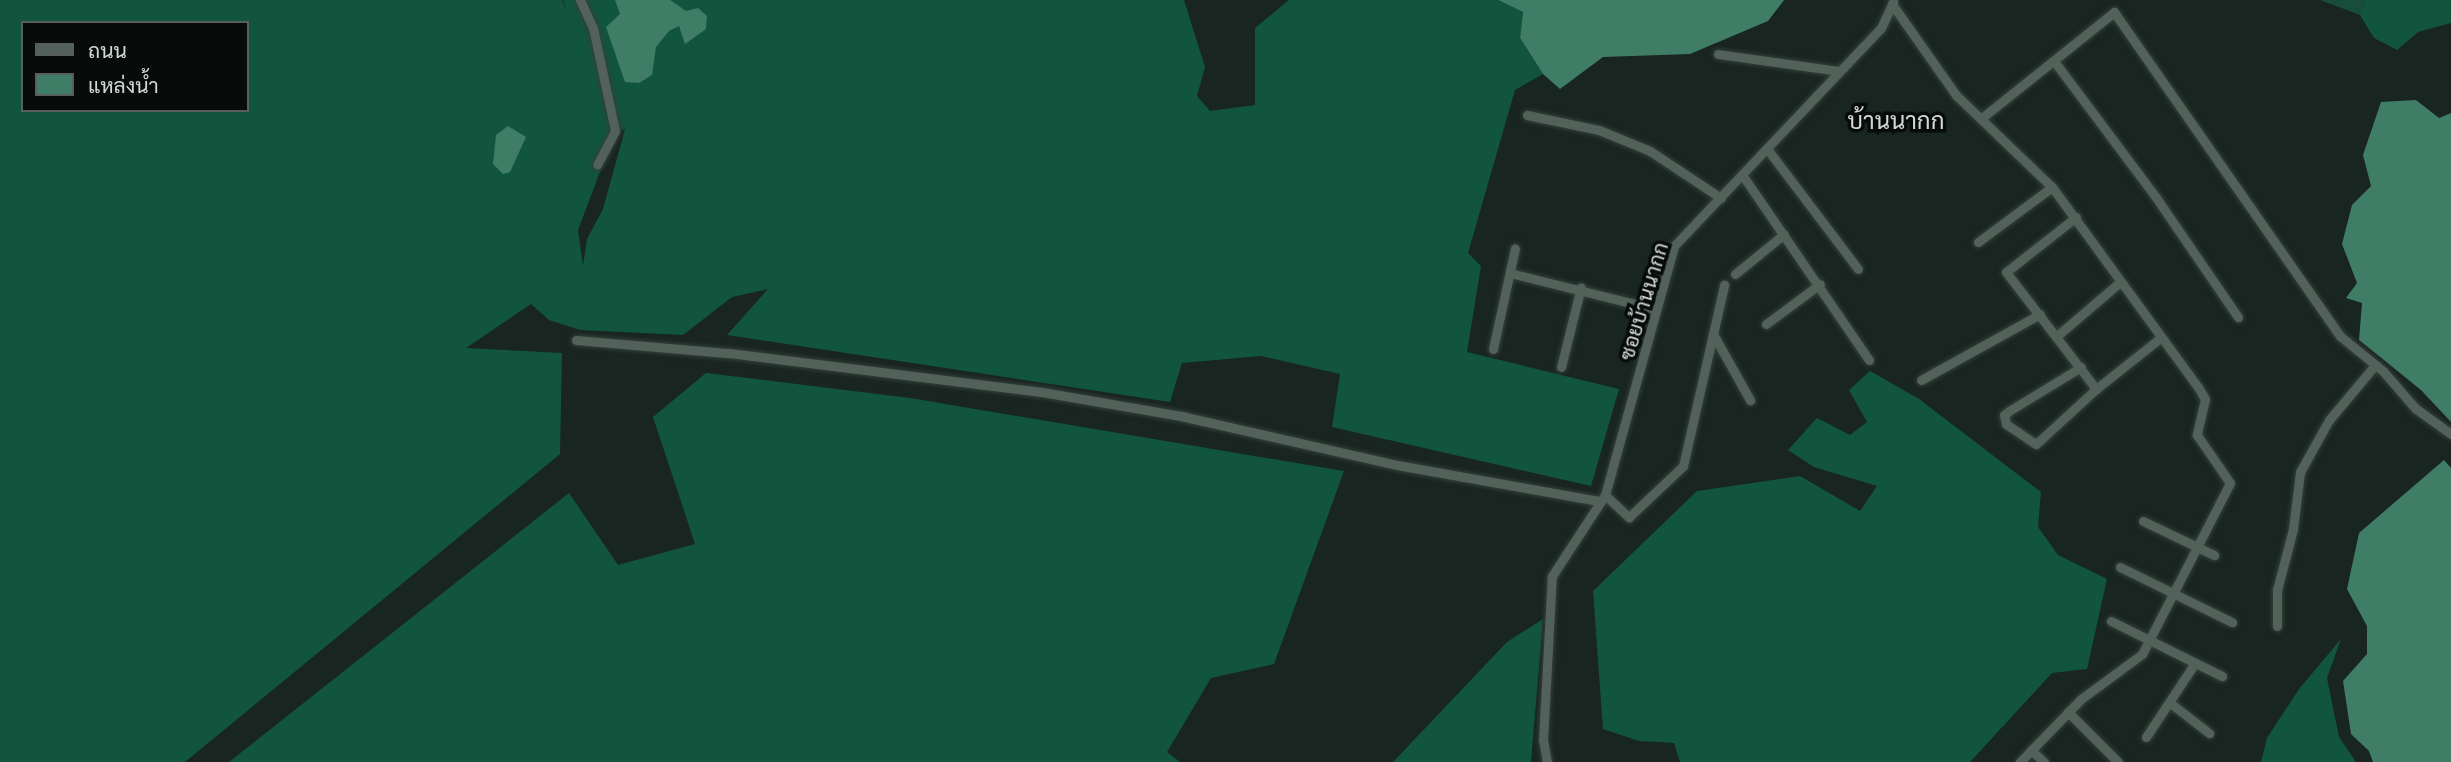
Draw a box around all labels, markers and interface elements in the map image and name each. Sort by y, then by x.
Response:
legend [21,21,248,112]
text: ถนน [88,37,127,62]
text: แหล่งน้ำ [88,72,159,97]
district label: บ้านนากก [1848,106,1944,134]
street label: ซอยบ้านนากก [1613,239,1673,363]

